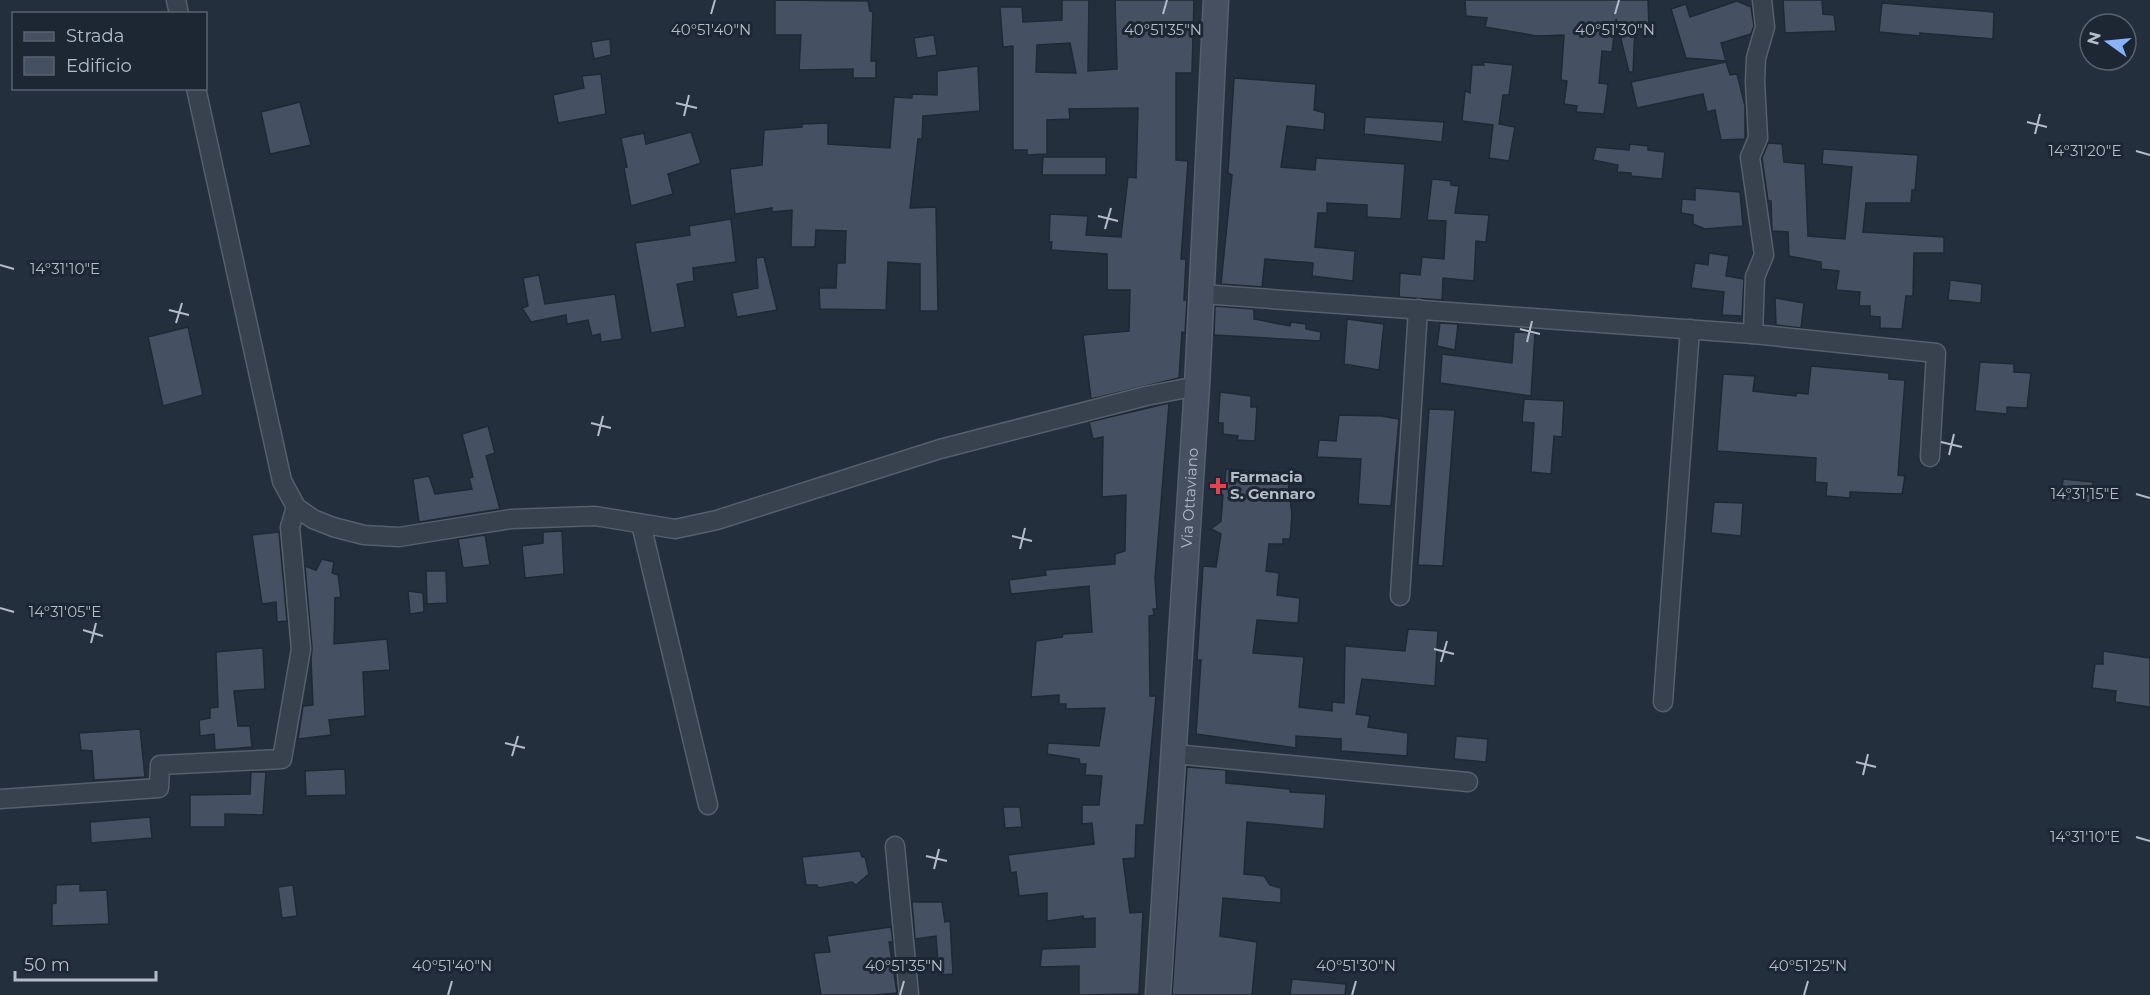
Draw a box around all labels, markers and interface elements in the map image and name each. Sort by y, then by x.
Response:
legend [12,12,207,90]
north arrow [2078,12,2138,72]
text: 40°51'40"N [671,20,751,39]
text: 40°51'35"N [1124,20,1202,39]
text: 40°51'30"N [1575,20,1655,39]
text: Strada [66,25,124,47]
text: N [2083,30,2105,47]
text: Edificio [66,55,132,77]
text: 14°31'20"E [2049,141,2121,160]
text: 14°31'10"E [30,259,100,278]
street label: Via Ottaviano [1177,447,1202,549]
place label: Farmacia S. Gennaro [1230,467,1315,503]
marker: Farmacia S. Gennaro [1211,479,1225,493]
text: 14°31'15"E [2051,484,2119,503]
text: 14°31'05"E [29,602,101,621]
text: 14°31'10"E [2050,827,2120,846]
scale bar [15,944,156,982]
text: 50 m [24,954,70,976]
text: 40°51'40"N [412,956,492,975]
text: 40°51'35"N [865,956,943,975]
text: 40°51'30"N [1316,956,1396,975]
text: 40°51'25"N [1769,956,1847,975]

